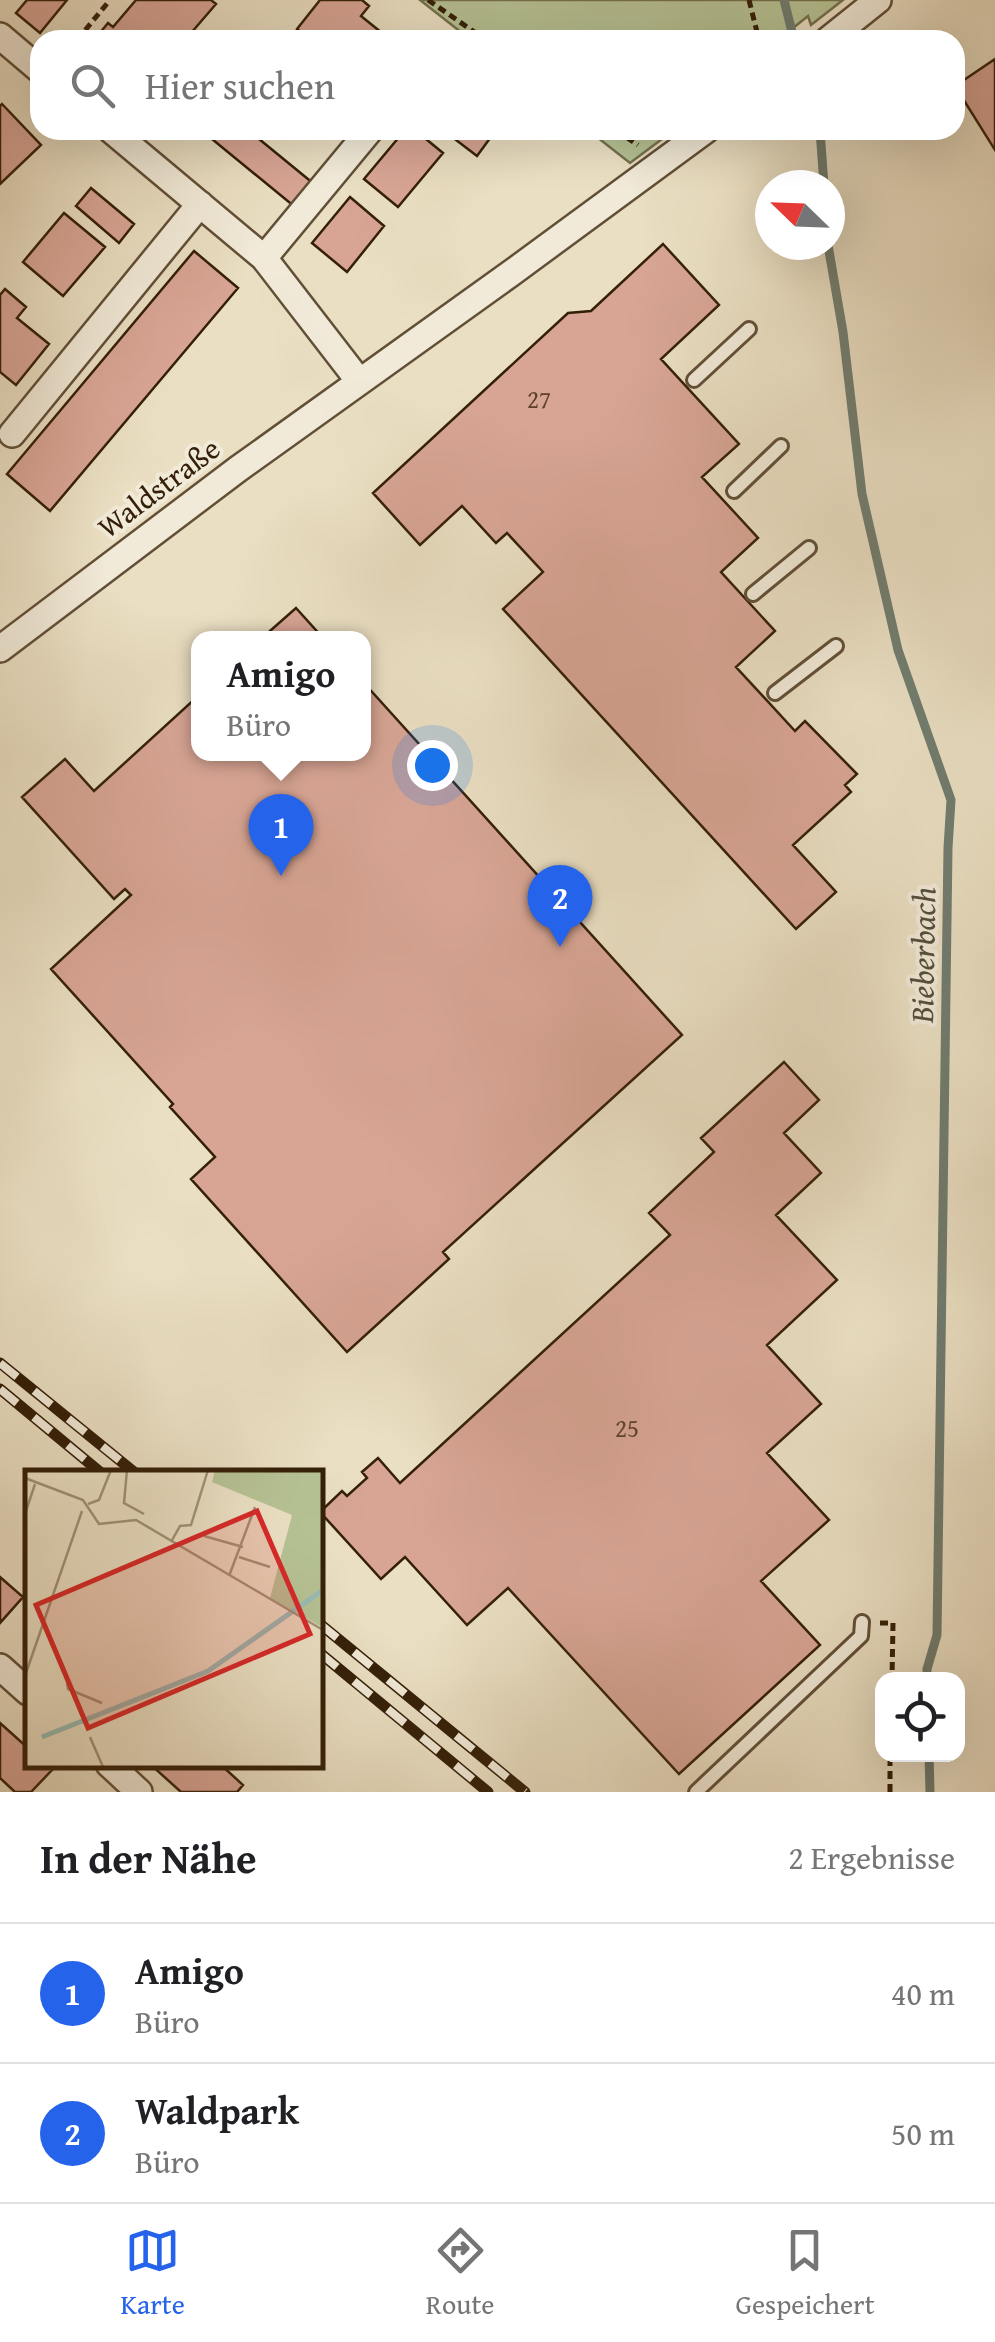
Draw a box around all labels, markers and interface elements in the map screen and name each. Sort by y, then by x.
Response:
search box [30,30,965,140]
text: Hier suchen [145,57,335,113]
icon: search [65,58,120,113]
north arrow [755,170,845,260]
house number: 27 [527,381,551,417]
street label: Waldstraße [88,426,229,548]
popup [191,631,371,761]
text: Amigo [227,645,335,701]
text: Büro [227,701,291,748]
your location [407,740,458,791]
pin: 1 [248,794,314,876]
pin: 2 [528,864,592,947]
water label: Bieberbach [898,887,947,1024]
house number: 25 [615,1410,639,1446]
inset map [25,1470,322,1767]
map controls [875,1672,965,1762]
button: locate [875,1672,965,1762]
text: In der Nähe [40,1827,257,1888]
text: 2 Ergebnisse [788,1834,955,1881]
text: Amigo [135,1942,244,1998]
text: 1 [64,1970,81,2017]
text: 40 m [891,1970,955,2017]
text: Büro [135,1998,199,2045]
text: Waldpark [135,2082,299,2138]
text: 2 [64,2110,81,2157]
text: 50 m [891,2110,955,2157]
text: Büro [135,2138,199,2185]
tab: Karte [120,2223,185,2324]
tab: Route [426,2223,494,2324]
tab: Gespeichert [735,2223,875,2324]

